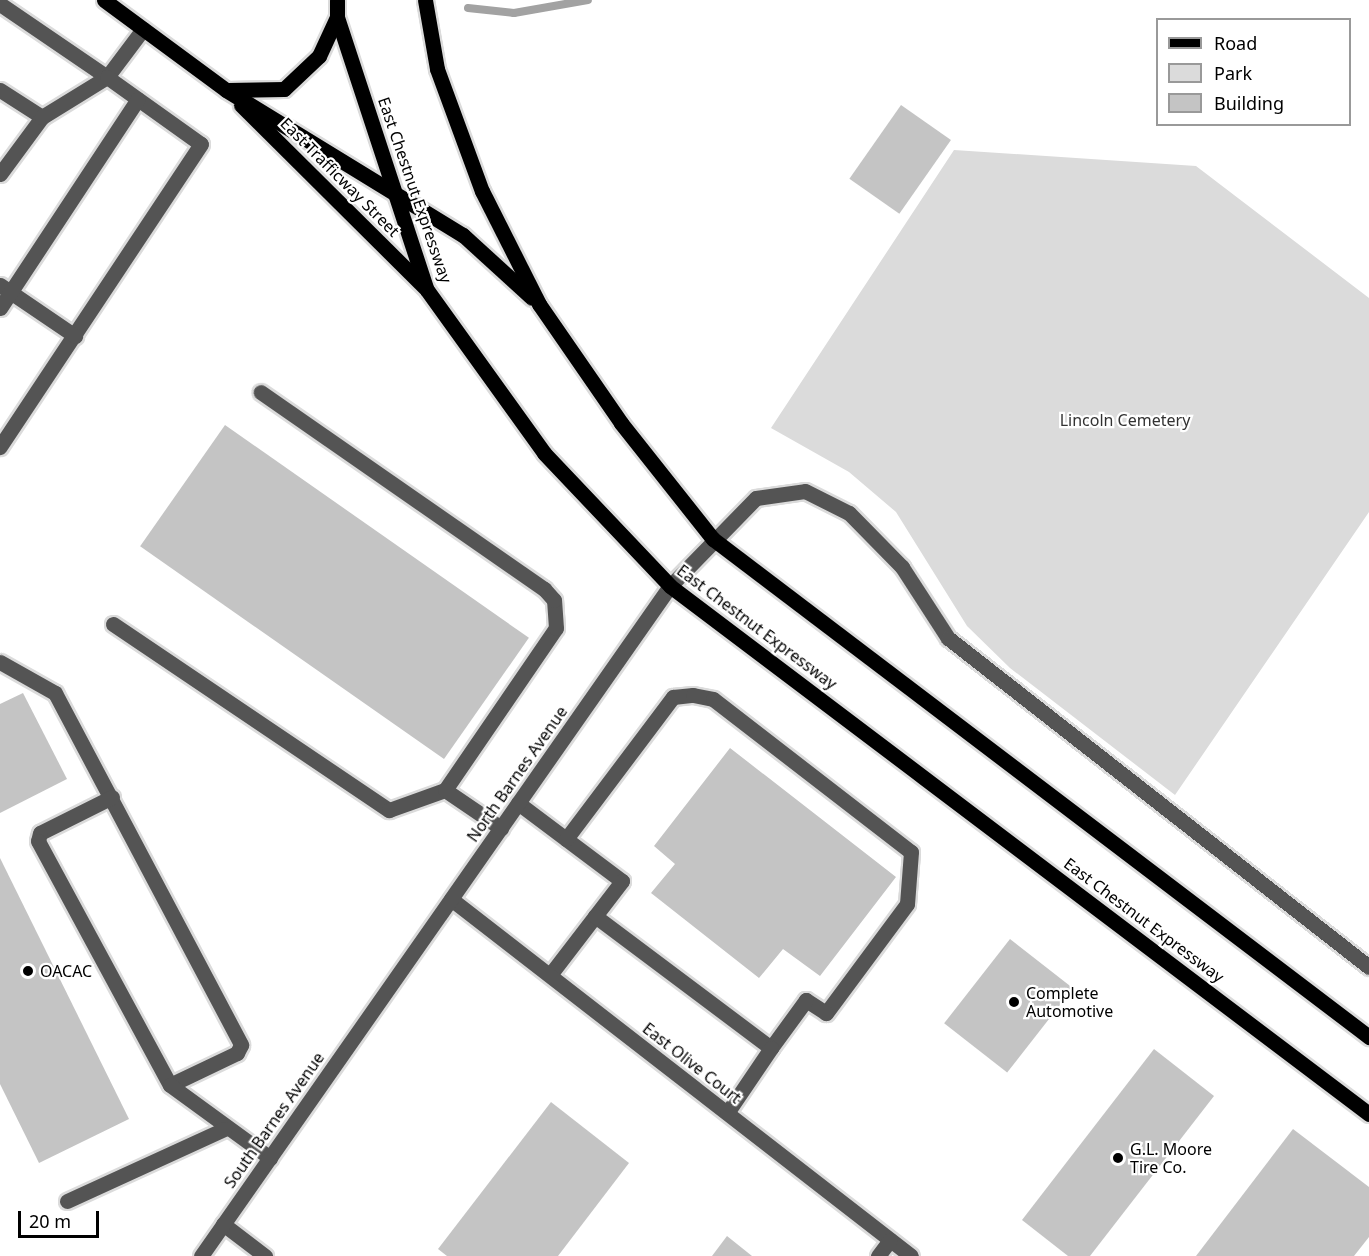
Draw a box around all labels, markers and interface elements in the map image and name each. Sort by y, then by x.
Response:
legend [1156,18,1351,126]
text: Road [1214,31,1257,55]
text: Park [1214,61,1252,85]
text: Building [1214,91,1284,115]
street label: East Chestnut Expressway [374,95,456,285]
street label: East Trafficway Street [277,114,403,240]
park label: Lincoln Cemetery [1060,410,1190,430]
street label: East Chestnut Expressway [673,561,841,693]
street label: North Barnes Avenue [463,702,571,846]
street label: East Chestnut Expressway [1060,854,1228,986]
place label: OACAC [40,961,92,981]
marker: OACAC [21,964,35,978]
place label: Complete Automotive [1026,983,1113,1021]
marker: Complete Automotive [1007,995,1021,1009]
street label: East Olive Court [639,1019,745,1107]
street label: South Barnes Avenue [220,1049,328,1191]
place label: G.L. Moore Tire Co. [1130,1139,1212,1177]
marker: G.L. Moore Tire Co. [1111,1151,1125,1165]
scale bar [21,1199,102,1237]
text: 20 m [29,1209,71,1233]

